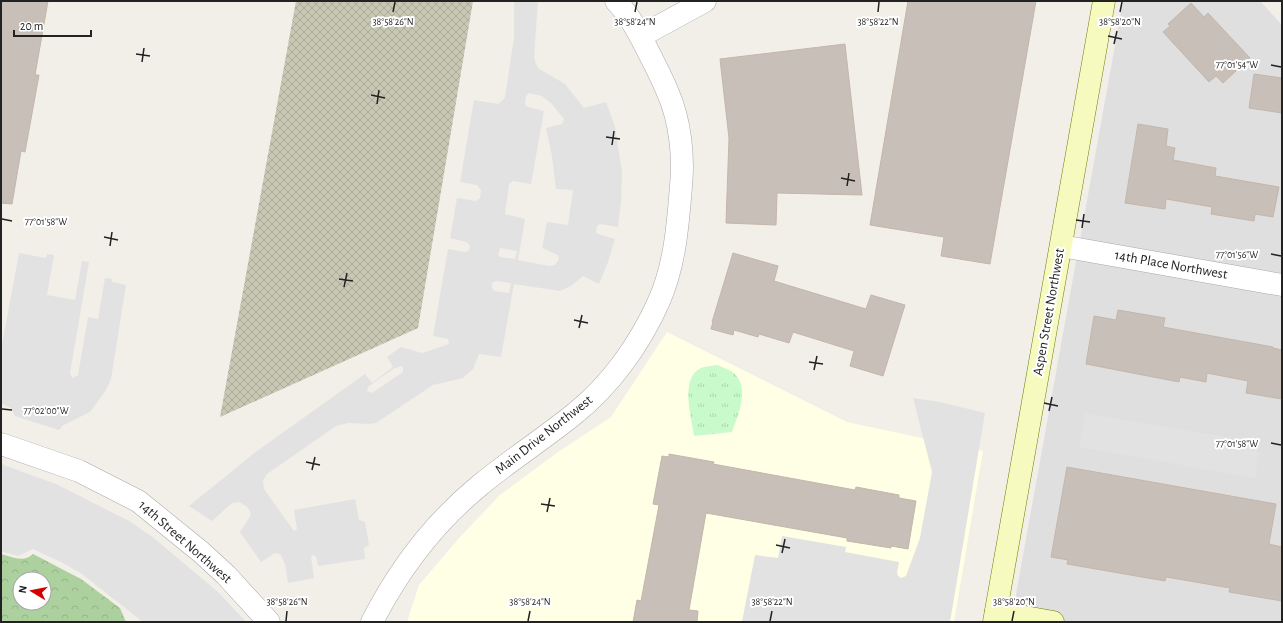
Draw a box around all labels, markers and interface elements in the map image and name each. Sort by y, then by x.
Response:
scale bar [14,12,91,38]
text: 38°58'26"N [372,17,414,27]
text: 38°58'24"N [614,17,656,27]
text: 38°58'22"N [857,17,899,27]
text: 38°58'20"N [1099,17,1141,27]
text: 20 m [20,20,43,32]
text: 77°01'54"W [1216,60,1258,70]
text: 77°01'58"W [25,217,67,227]
street label: Aspen Street Northwest [1031,247,1067,377]
street label: 14th Place Northwest [1113,248,1229,282]
text: 77°01'56"W [1216,250,1258,260]
street label: Main Drive Northwest [493,393,596,477]
text: 77°02'00"W [23,406,69,416]
text: 77°01'58"W [1216,439,1258,449]
street label: 14th Street Northwest [136,498,235,586]
north arrow [12,571,52,611]
text: N [17,585,29,594]
text: 38°58'26"N [266,597,308,607]
text: 38°58'24"N [509,597,551,607]
text: 38°58'22"N [751,597,793,607]
text: 38°58'20"N [993,597,1035,607]

